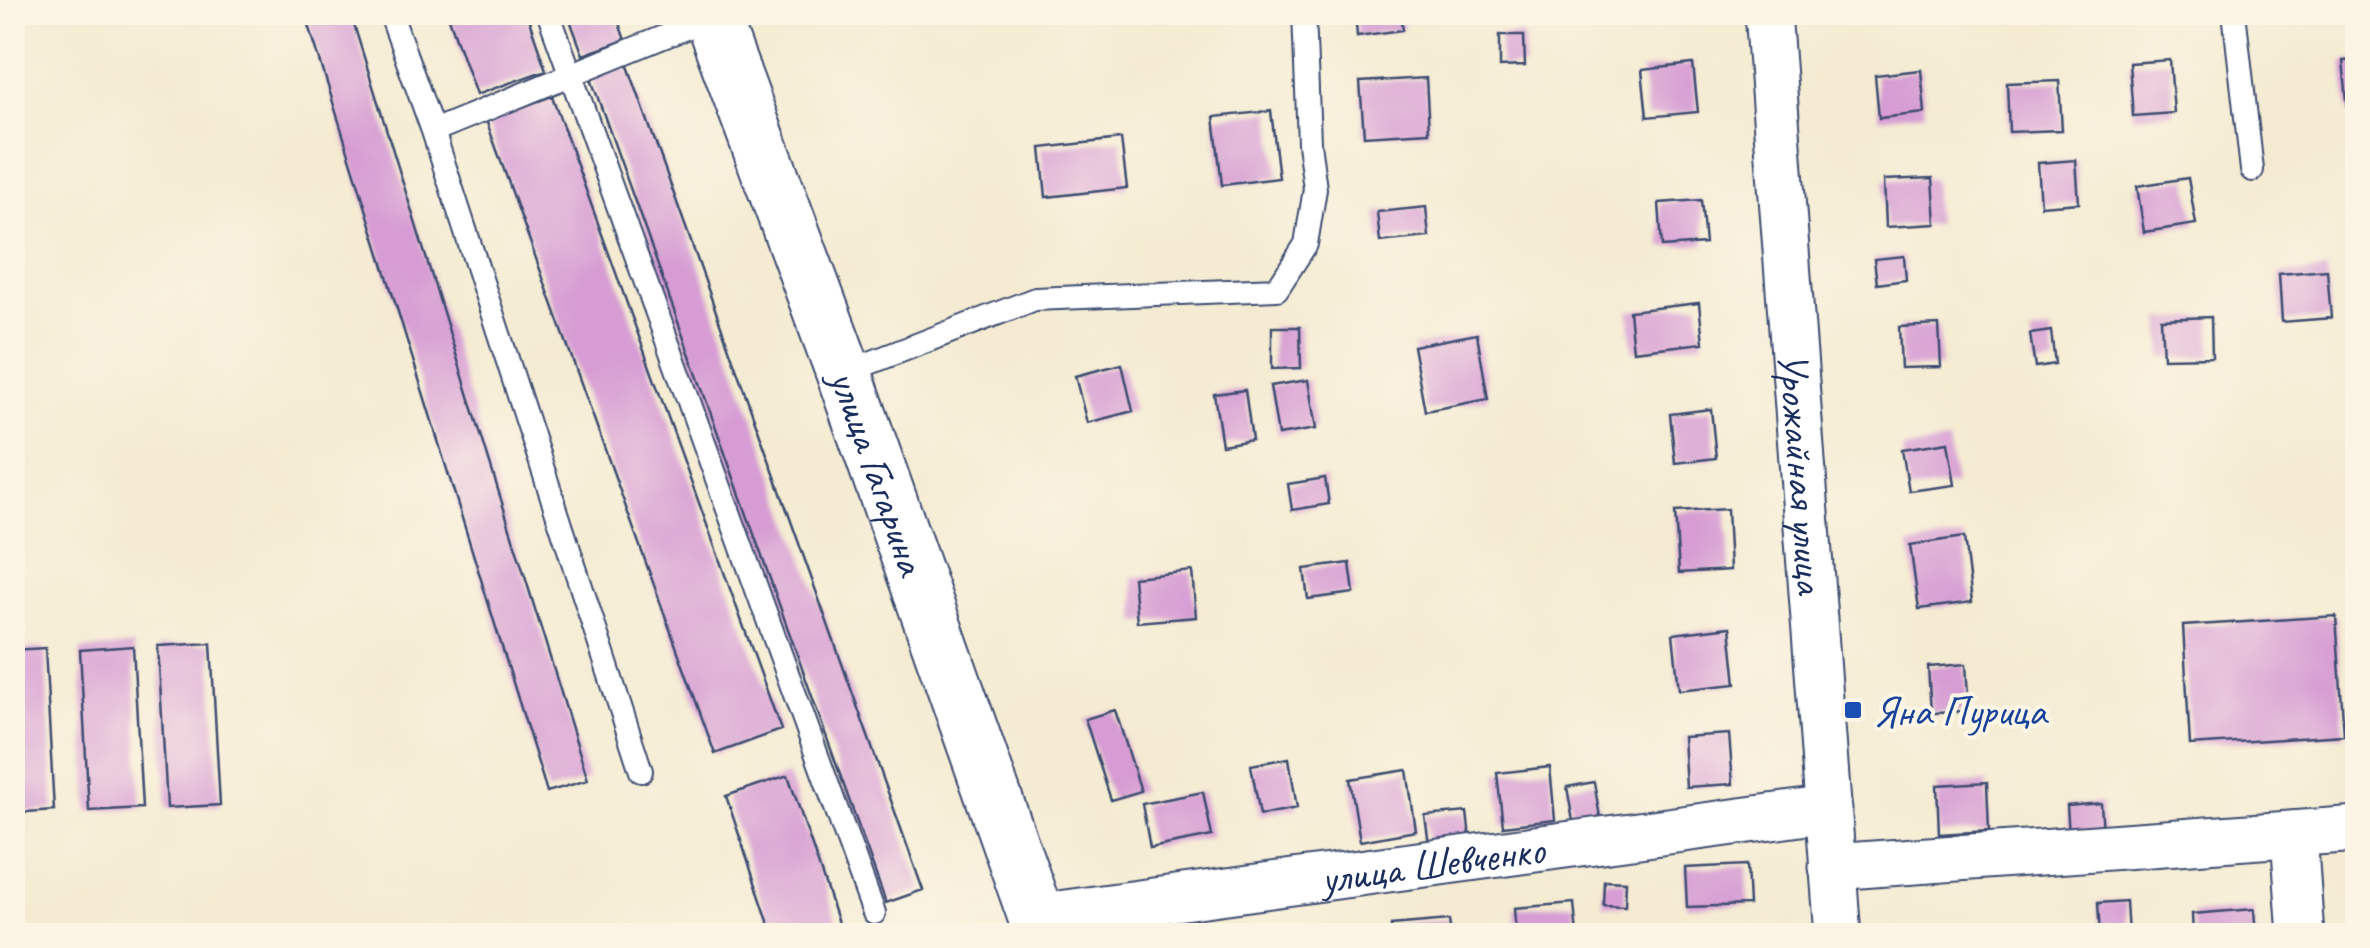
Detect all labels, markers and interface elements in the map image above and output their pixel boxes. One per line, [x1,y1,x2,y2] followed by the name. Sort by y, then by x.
[1766,350,1837,598] street label: Урожайная улица
[816,360,939,584] street label: улица Гагарина
[1873,685,2049,738] place label: Яна Пурица
[1842,699,1864,721] marker: Яна Пурица
[1315,823,1550,906] street label: улица Шевченко

